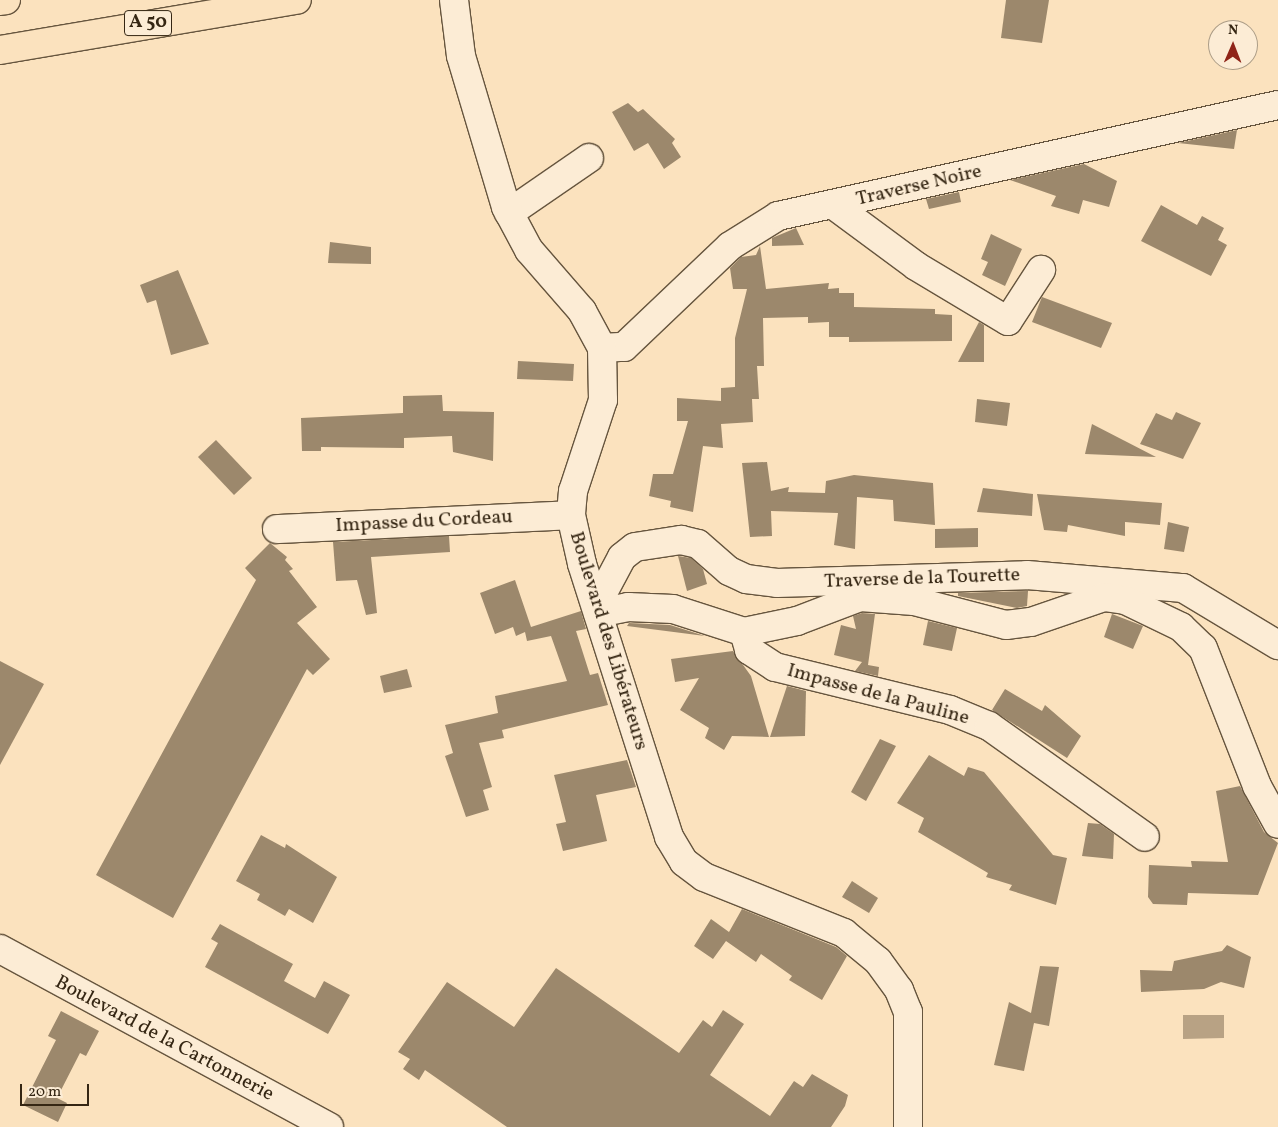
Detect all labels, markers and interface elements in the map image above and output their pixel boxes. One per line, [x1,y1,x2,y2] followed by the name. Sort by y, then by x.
[123,6,173,40] road number: A 50
[1208,20,1258,70] north arrow
[1228,21,1238,40] text: N
[854,160,984,212] street label: Traverse Noire
[335,505,513,539] street label: Impasse du Cordeau
[563,529,653,753] street label: Boulevard des Libérateurs
[823,564,1021,594] street label: Traverse de la Tourette
[784,659,972,731] street label: Impasse de la Pauline
[50,971,278,1107] street label: Boulevard de la Cartonnerie
[22,1074,91,1106] scale bar
[28,1082,61,1103] text: 20 m

